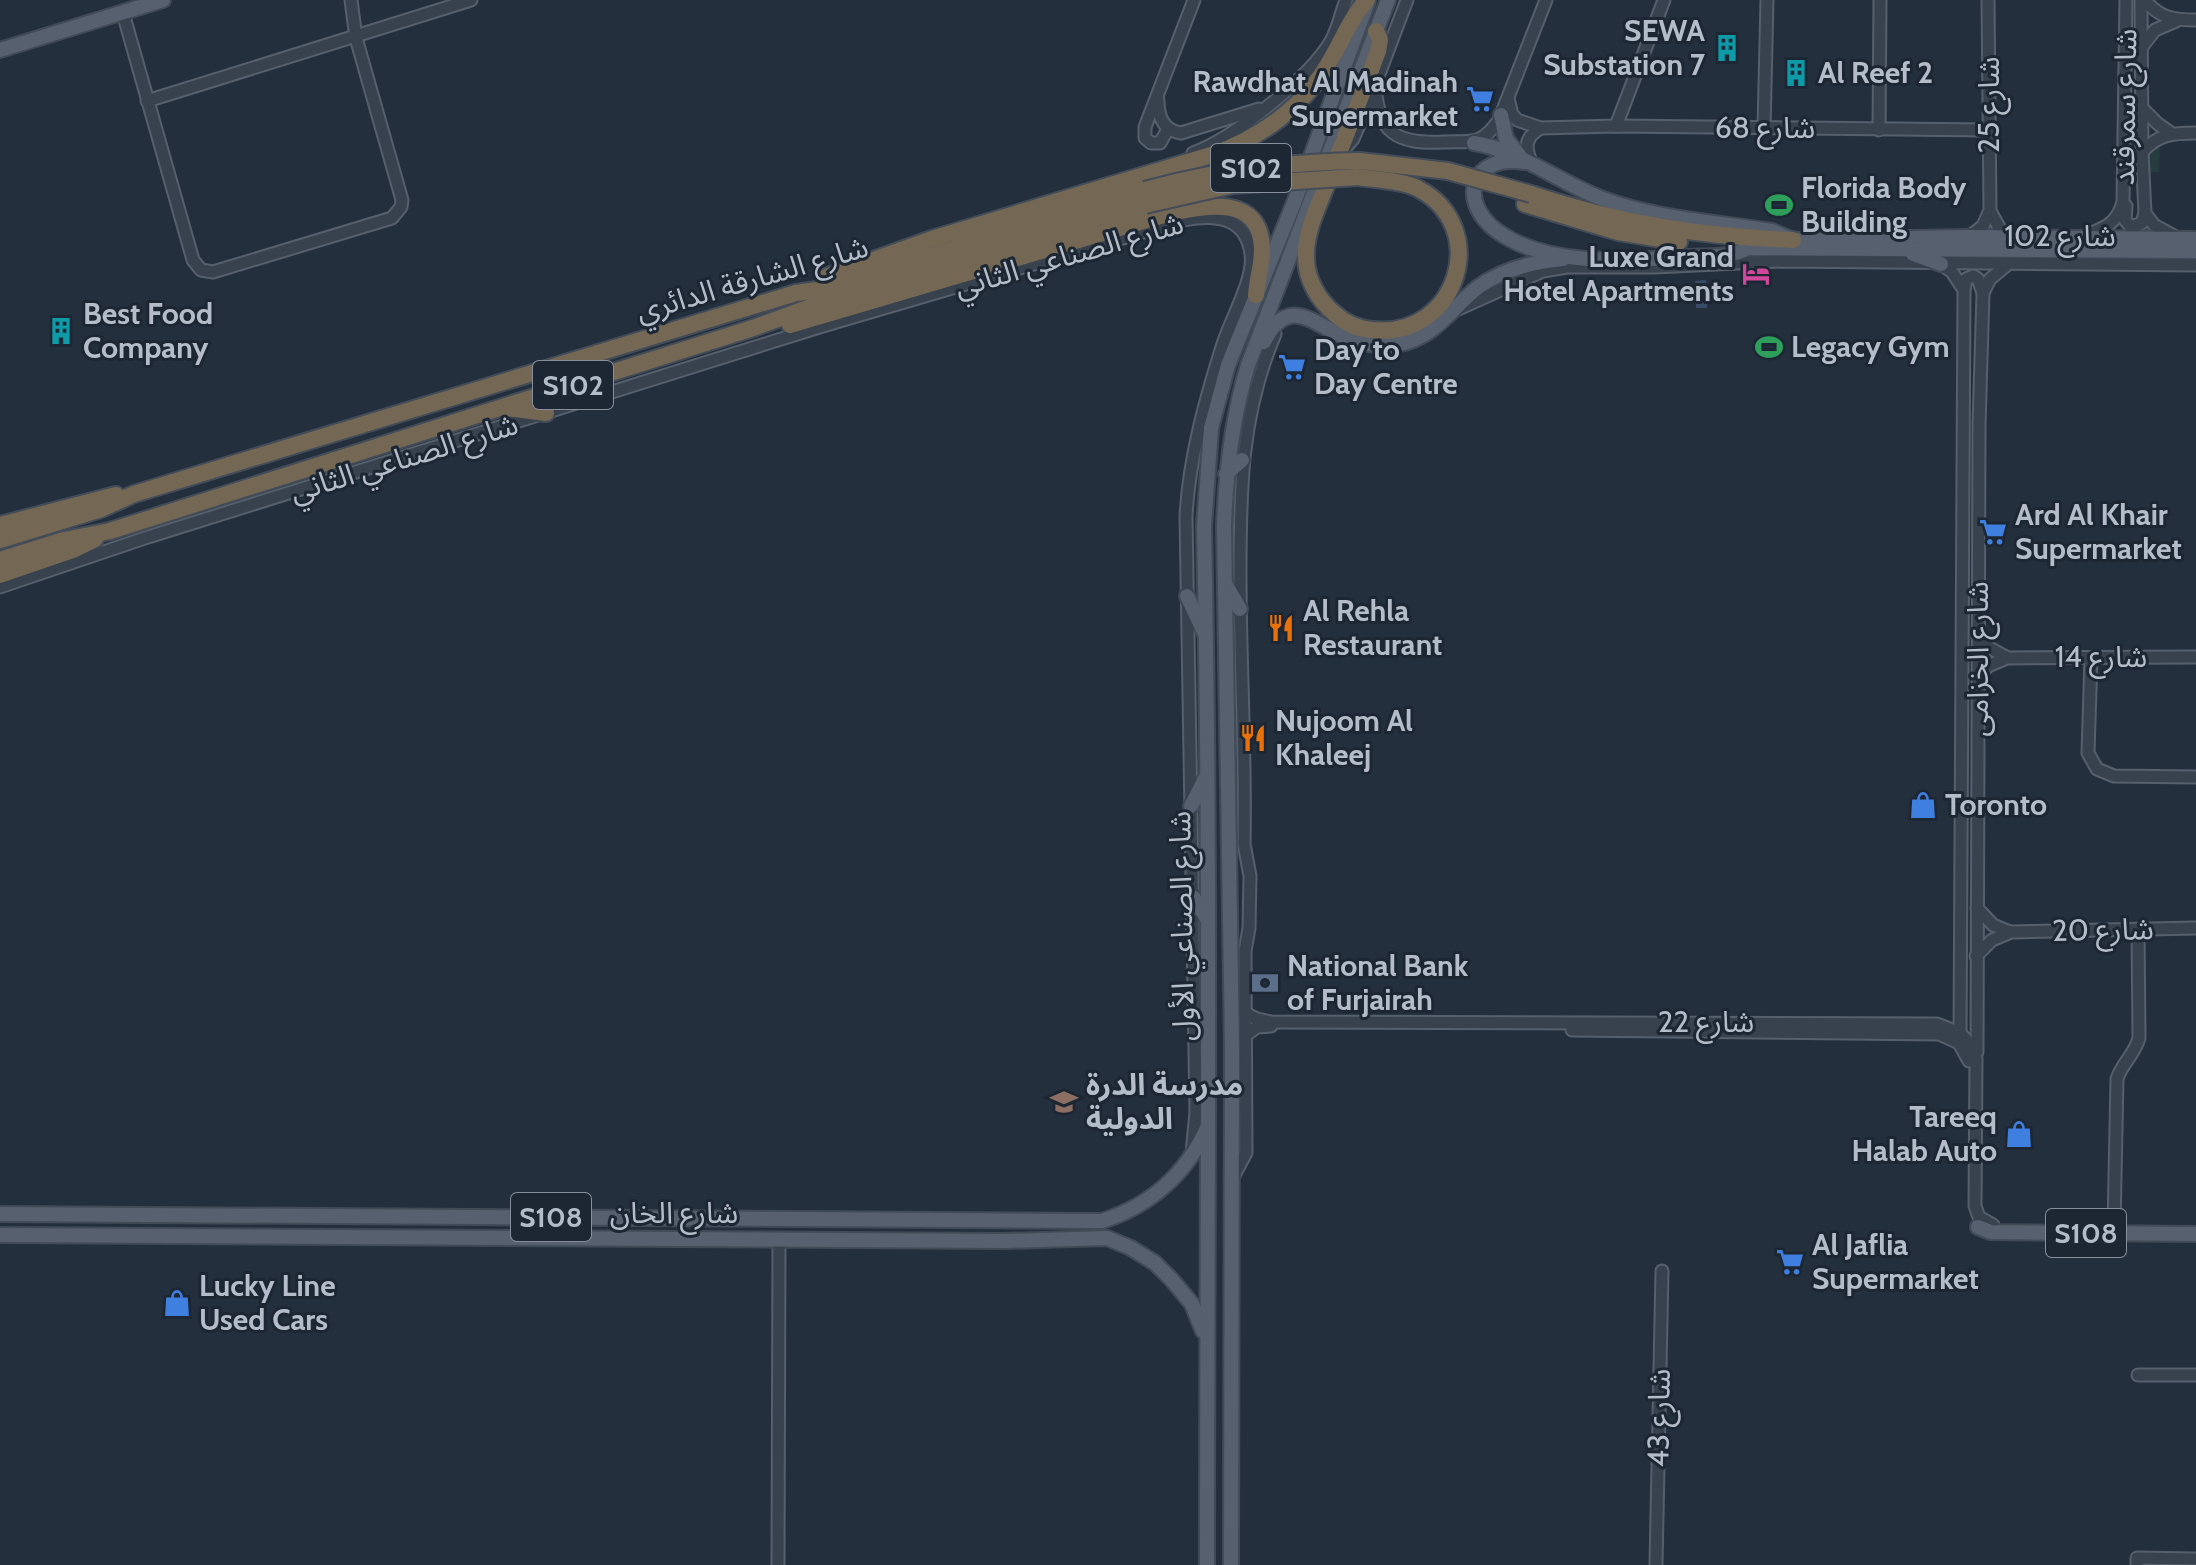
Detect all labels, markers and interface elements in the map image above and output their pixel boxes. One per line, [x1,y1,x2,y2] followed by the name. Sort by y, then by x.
[1543,12,1706,83] place label: SEWA Substation 7
[2105,28,2148,186] street label: شارع سمرقند
[1712,33,1742,63] building icon: SEWA Substation 7
[1818,54,1933,91] place label: Al Reef 2
[1970,56,2011,154] street label: شارع 25
[1781,58,1811,88] building icon: Al Reef 2
[1193,63,1458,134] place label: Rawdhat Al Madinah Supermarket
[1465,84,1495,114] supermarket icon: Rawdhat Al Madinah Supermarket
[1715,109,1815,150] street label: شارع 68
[1211,144,1291,192] road number: S102
[1801,169,1967,240] place label: Florida Body Building
[1764,190,1794,220] sports icon: Florida Body Building
[950,204,1189,310] street label: شارع الصناعي الثاني
[2004,217,2116,258] street label: شارع 102
[631,228,874,334] street label: شارع الشارقة الدائري
[1503,238,1734,309] place label: Luxe Grand Hotel Apartments
[1741,259,1771,289] hotel icon: Luxe Grand Hotel Apartments
[83,295,213,366] place label: Best Food Company
[46,316,76,346] building icon: Best Food Company
[1791,328,1950,365] place label: Legacy Gym
[1314,331,1458,402] place label: Day to Day Centre
[1754,332,1784,362] sports icon: Legacy Gym
[1277,352,1307,382] supermarket icon: Day to Day Centre
[533,361,613,409] road number: S102
[285,405,524,515] street label: شارع الصناعي الثاني
[2015,496,2182,567] place label: Ard Al Khair Supermarket
[1978,517,2008,547] supermarket icon: Ard Al Khair Supermarket
[1959,581,2000,737] street label: شارع الخزامى
[1303,592,1442,663] place label: Al Rehla Restaurant
[1266,613,1296,643] restaurant icon: Al Rehla Restaurant
[2055,638,2147,679] street label: شارع 14
[1275,702,1413,773] place label: Nujoom Al Khaleej
[1238,723,1268,753] restaurant icon: Nujoom Al Khaleej
[1945,786,2047,823] place label: Toronto
[1908,790,1938,820] shop icon: Toronto
[1161,810,1207,1042] street label: شارع الصناعي الأول
[2052,910,2154,953] street label: شارع 20
[1287,947,1469,1018] place label: National Bank of Furjairah
[1250,968,1280,998] bank icon: National Bank of Furjairah
[1658,1003,1754,1044] street label: شارع 22
[1086,1066,1243,1137] place label: مدرسة الدرة الدولية
[1049,1087,1079,1117] school or university icon: مدرسة الدرة الدولية
[1851,1098,1997,1169] place label: Tareeq Halab Auto
[2004,1119,2034,1149] shop icon: Tareeq Halab Auto
[511,1193,591,1241] road number: S108
[610,1194,738,1235] street label: شارع الخان
[2046,1209,2126,1257] road number: S108
[1812,1226,1979,1297] place label: Al Jaflia Supermarket
[1775,1247,1805,1277] supermarket icon: Al Jaflia Supermarket
[199,1267,336,1338] place label: Lucky Line Used Cars
[162,1288,192,1318] shop icon: Lucky Line Used Cars
[1639,1368,1682,1468] street label: شارع 43

